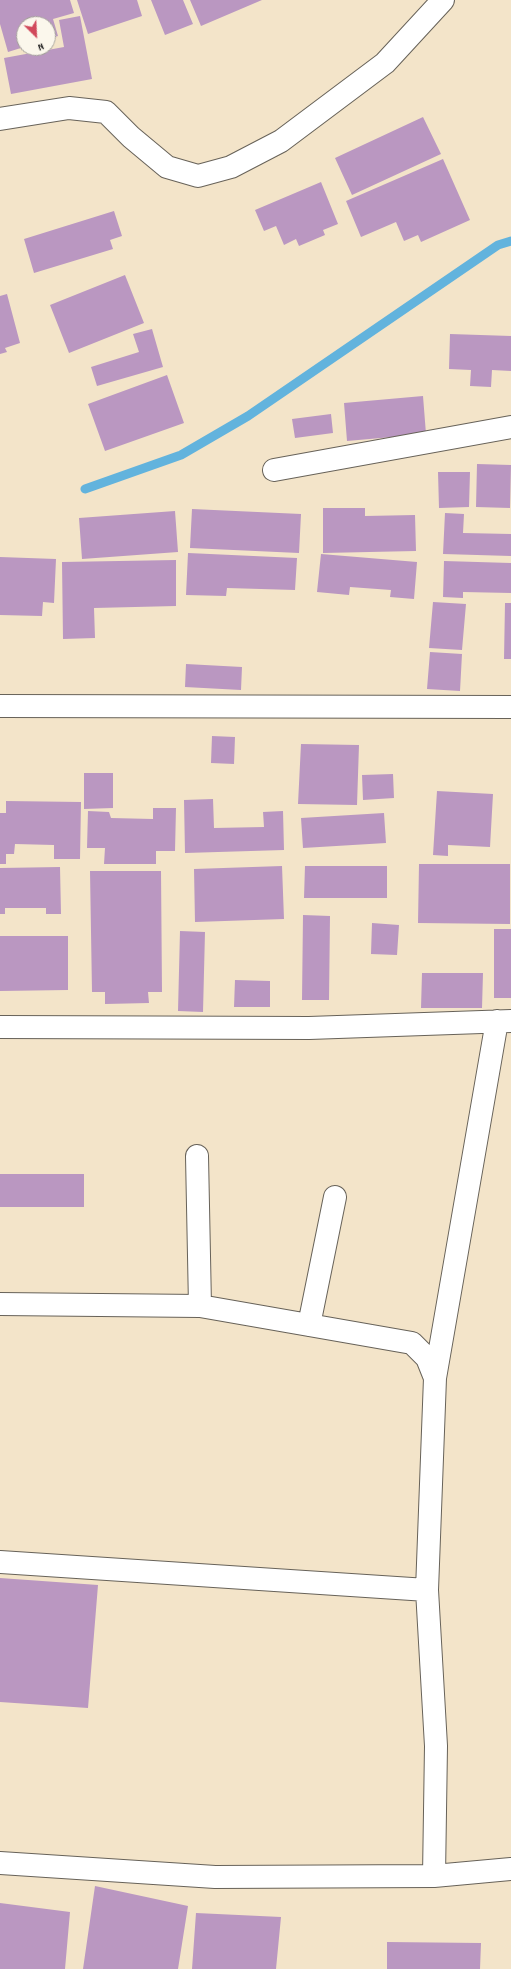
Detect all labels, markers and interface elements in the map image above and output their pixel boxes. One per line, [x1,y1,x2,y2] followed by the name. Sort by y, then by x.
[16,16,56,56] north arrow
[35,38,46,54] text: N

